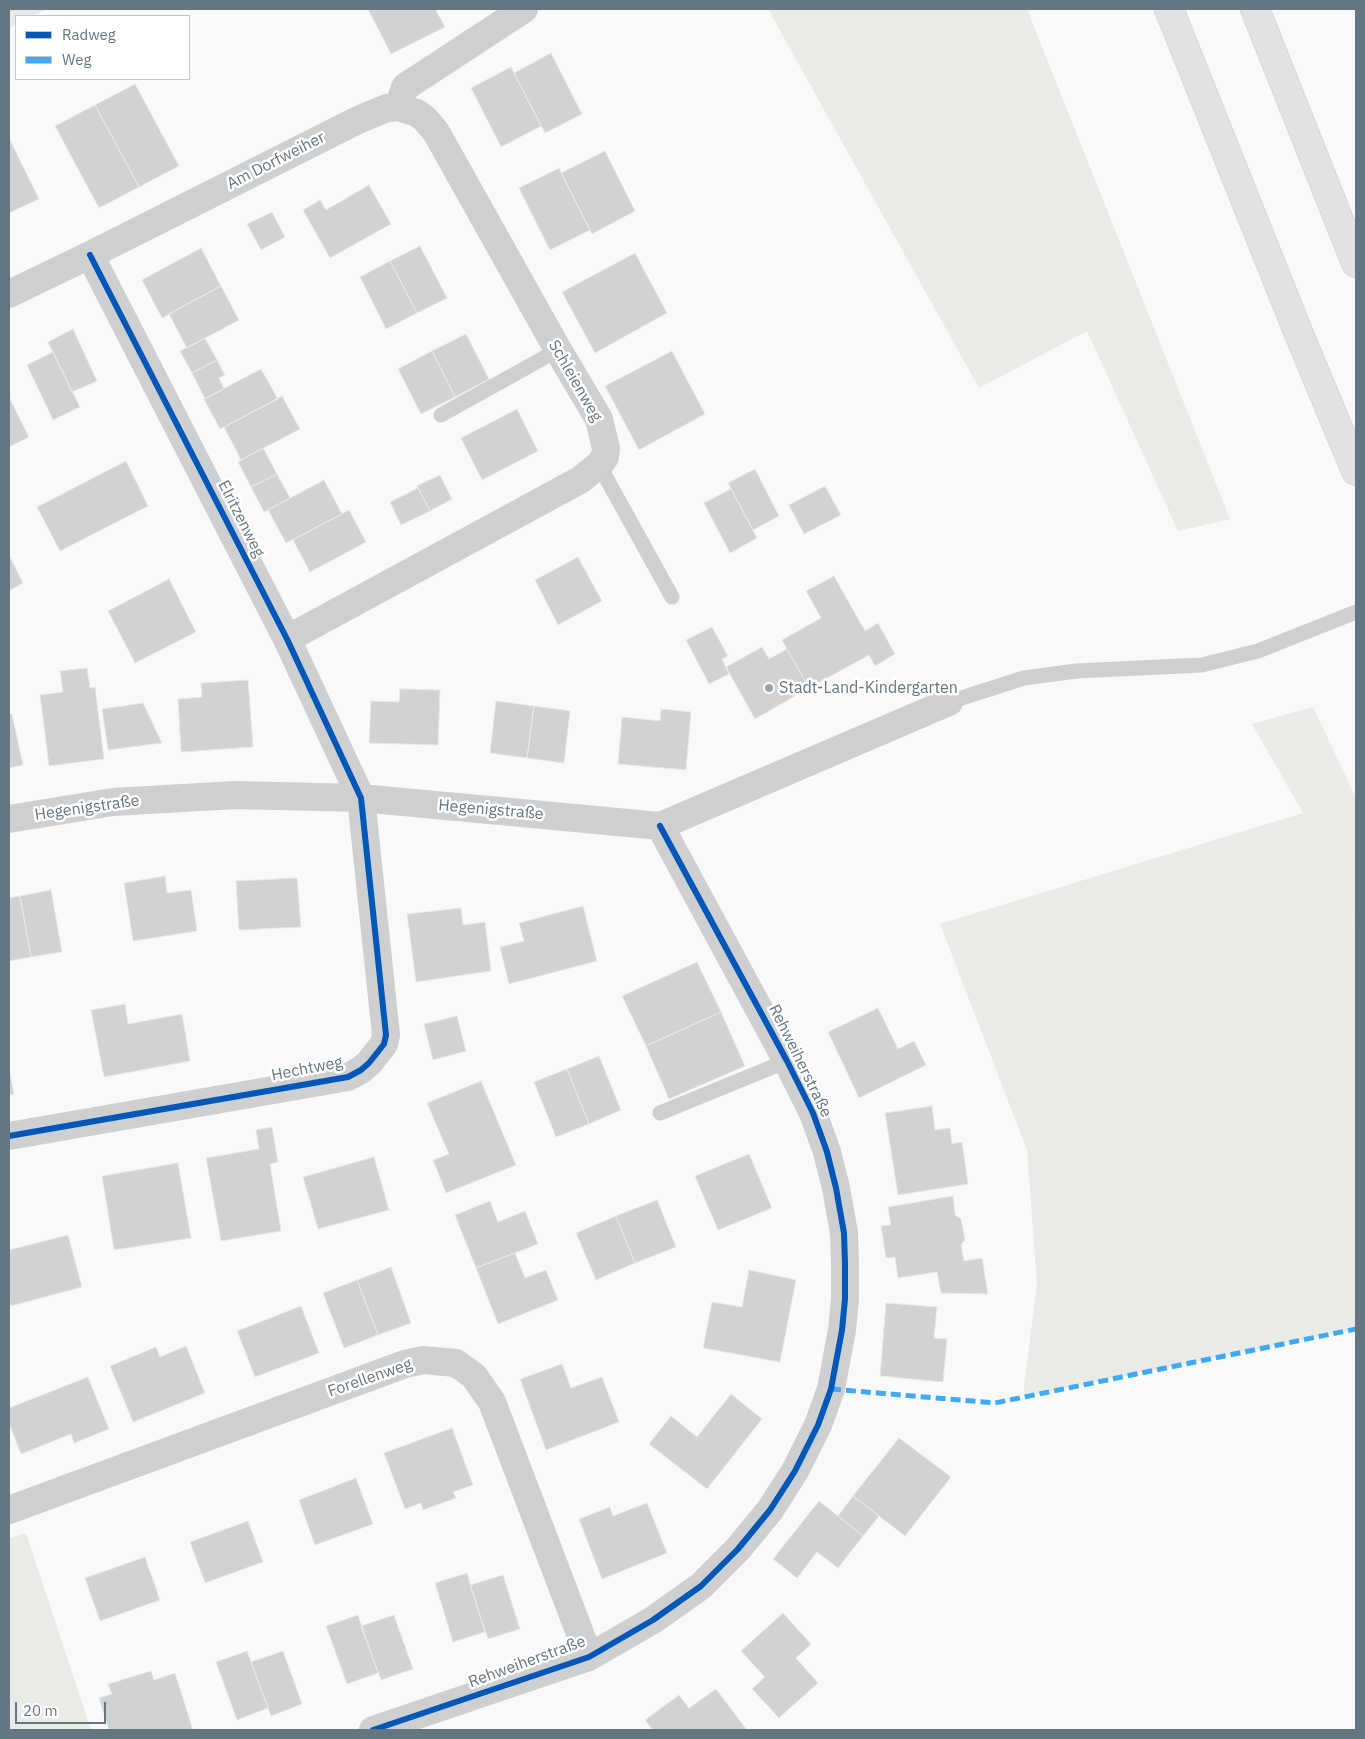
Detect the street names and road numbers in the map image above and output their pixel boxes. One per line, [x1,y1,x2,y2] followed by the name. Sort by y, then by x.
[224,128,328,194] street label: Am Dorfweiher
[544,337,606,425] street label: Schleienweg
[213,477,269,561] street label: Elritzenweg
[33,791,141,825] street label: Hegenigstraße
[438,796,544,824] street label: Hegenigstraße
[764,1001,836,1121] street label: Rehweiherstraße
[270,1053,344,1085] street label: Hechtweg
[325,1355,415,1401] street label: Forellenweg
[466,1632,588,1692] street label: Rehweiherstraße

